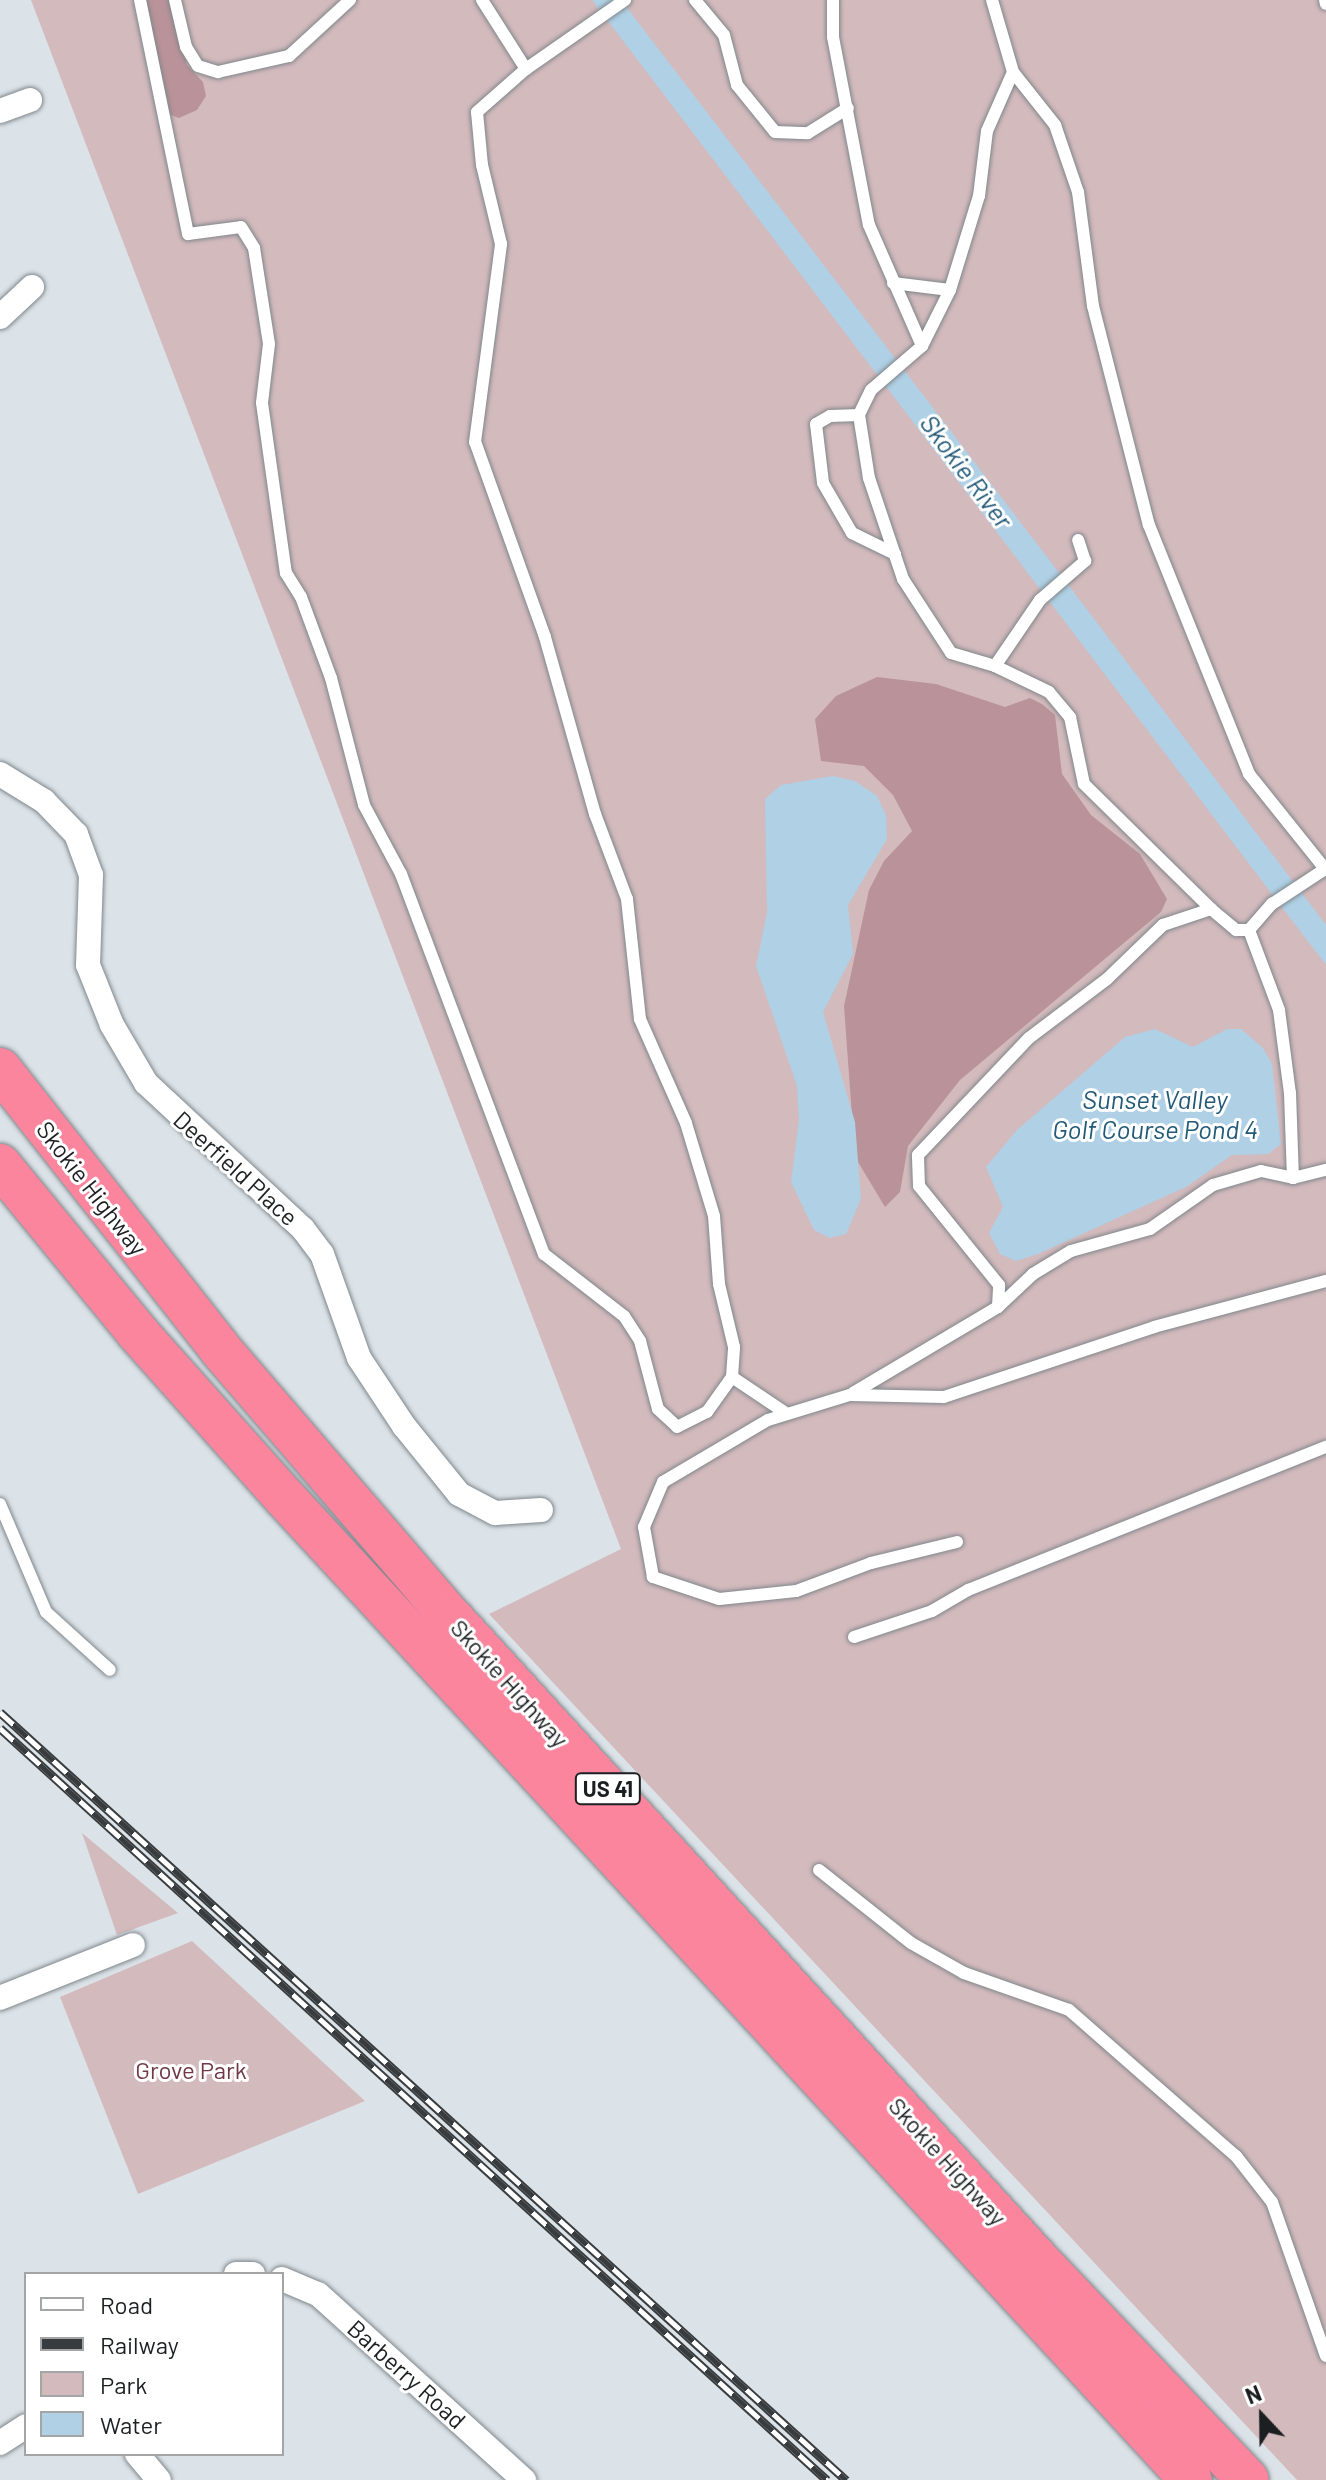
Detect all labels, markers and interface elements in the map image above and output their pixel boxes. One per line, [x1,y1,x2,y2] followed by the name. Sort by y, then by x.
[914,408,1020,534] water label: Skokie River
[1052,1083,1258,1144] water label: Sunset Valley Golf Course Pond 4
[168,1105,304,1231] street label: Deerfield Place
[31,1115,153,1261] street label: Skokie Highway
[445,1613,575,1753] street label: Skokie Highway
[574,1771,642,1807] road number: US 41
[135,2056,247,2084] park label: Grove Park
[883,2091,1013,2231] street label: Skokie Highway
[24,2272,284,2456] legend
[100,2290,153,2319] text: Road
[342,2314,472,2434] street label: Barberry Road
[100,2330,179,2359] text: Railway
[100,2370,147,2399] text: Park
[1222,2376,1302,2456] north arrow
[1241,2379,1265,2409] text: N
[100,2410,162,2439] text: Water

